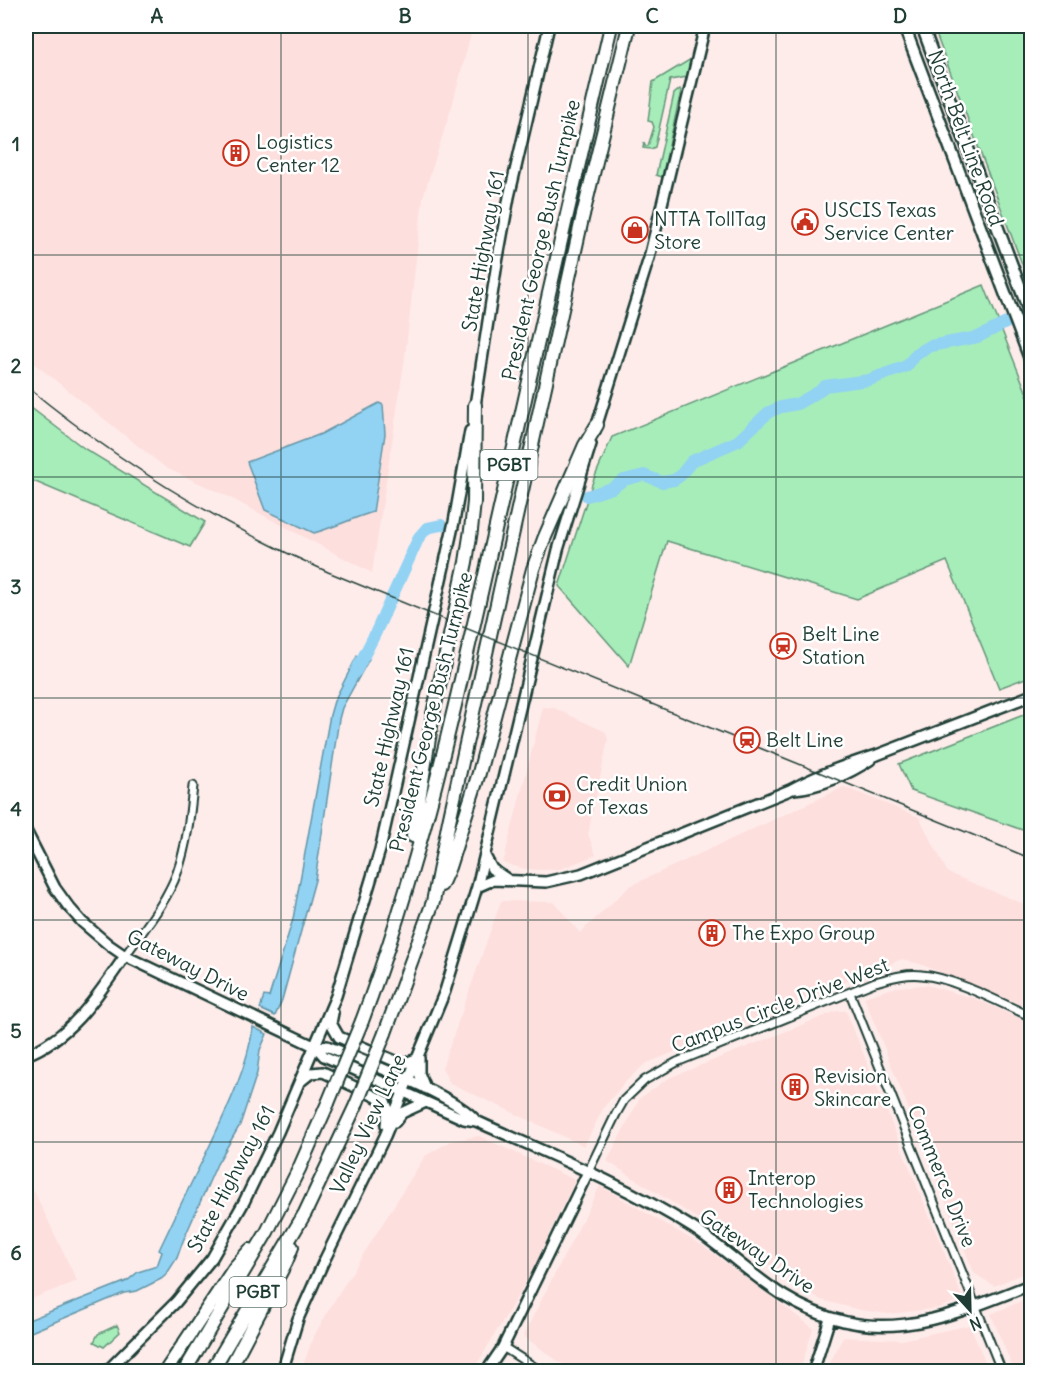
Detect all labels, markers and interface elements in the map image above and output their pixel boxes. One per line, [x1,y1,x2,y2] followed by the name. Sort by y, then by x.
[151,3,164,28] text: A
[398,3,412,28] text: B
[645,3,659,28] text: C
[893,3,907,28] text: D
[923,46,1010,229] street label: North Belt Line Road
[496,97,585,383] street label: President George Bush Turnpike
[256,129,340,177] place label: Logistics Center 12
[12,131,20,156] text: 1
[221,138,251,168] building icon: Logistics Center 12
[456,168,509,333] street label: State Highway 161
[824,197,954,245] place label: USCIS Texas Service Center
[654,206,767,254] place label: NTTA TollTag Store
[790,207,820,237] public building icon: USCIS Texas Service Center
[620,215,650,245] shop icon: NTTA TollTag Store
[11,353,22,378] text: 2
[480,450,538,480] road number: PGBT
[384,569,477,855] street label: President George Bush Turnpike
[10,574,22,599] text: 3
[802,621,880,669] place label: Belt Line Station
[768,631,798,661] station icon: Belt Line Station
[358,645,419,809] street label: State Highway 161
[732,725,762,755] station icon: Belt Line
[766,727,844,752] place label: Belt Line
[576,771,687,819] place label: Credit Union of Texas
[542,781,572,811] bank icon: Credit Union of Texas
[10,796,22,821] text: 4
[697,918,727,948] building icon: The Expo Group
[732,920,875,945] place label: The Expo Group
[123,923,253,1006] street label: Gateway Drive
[668,951,892,1058] street label: Campus Circle Drive West
[10,1018,22,1043] text: 5
[324,1050,411,1198] street label: Valley View Lane
[814,1063,891,1111] place label: Revision Skincare
[780,1072,810,1102] building icon: Revision Skincare
[181,1101,280,1257] street label: State Highway 161
[903,1101,982,1250] street label: Commerce Drive
[748,1165,864,1213] place label: Interop Technologies
[714,1175,744,1205] building icon: Interop Technologies
[695,1203,820,1298] street label: Gateway Drive
[10,1240,22,1265] text: 6
[230,1277,286,1307] road number: PGBT
[940,1280,1000,1340] north arrow
[967,1313,984,1335] text: N

